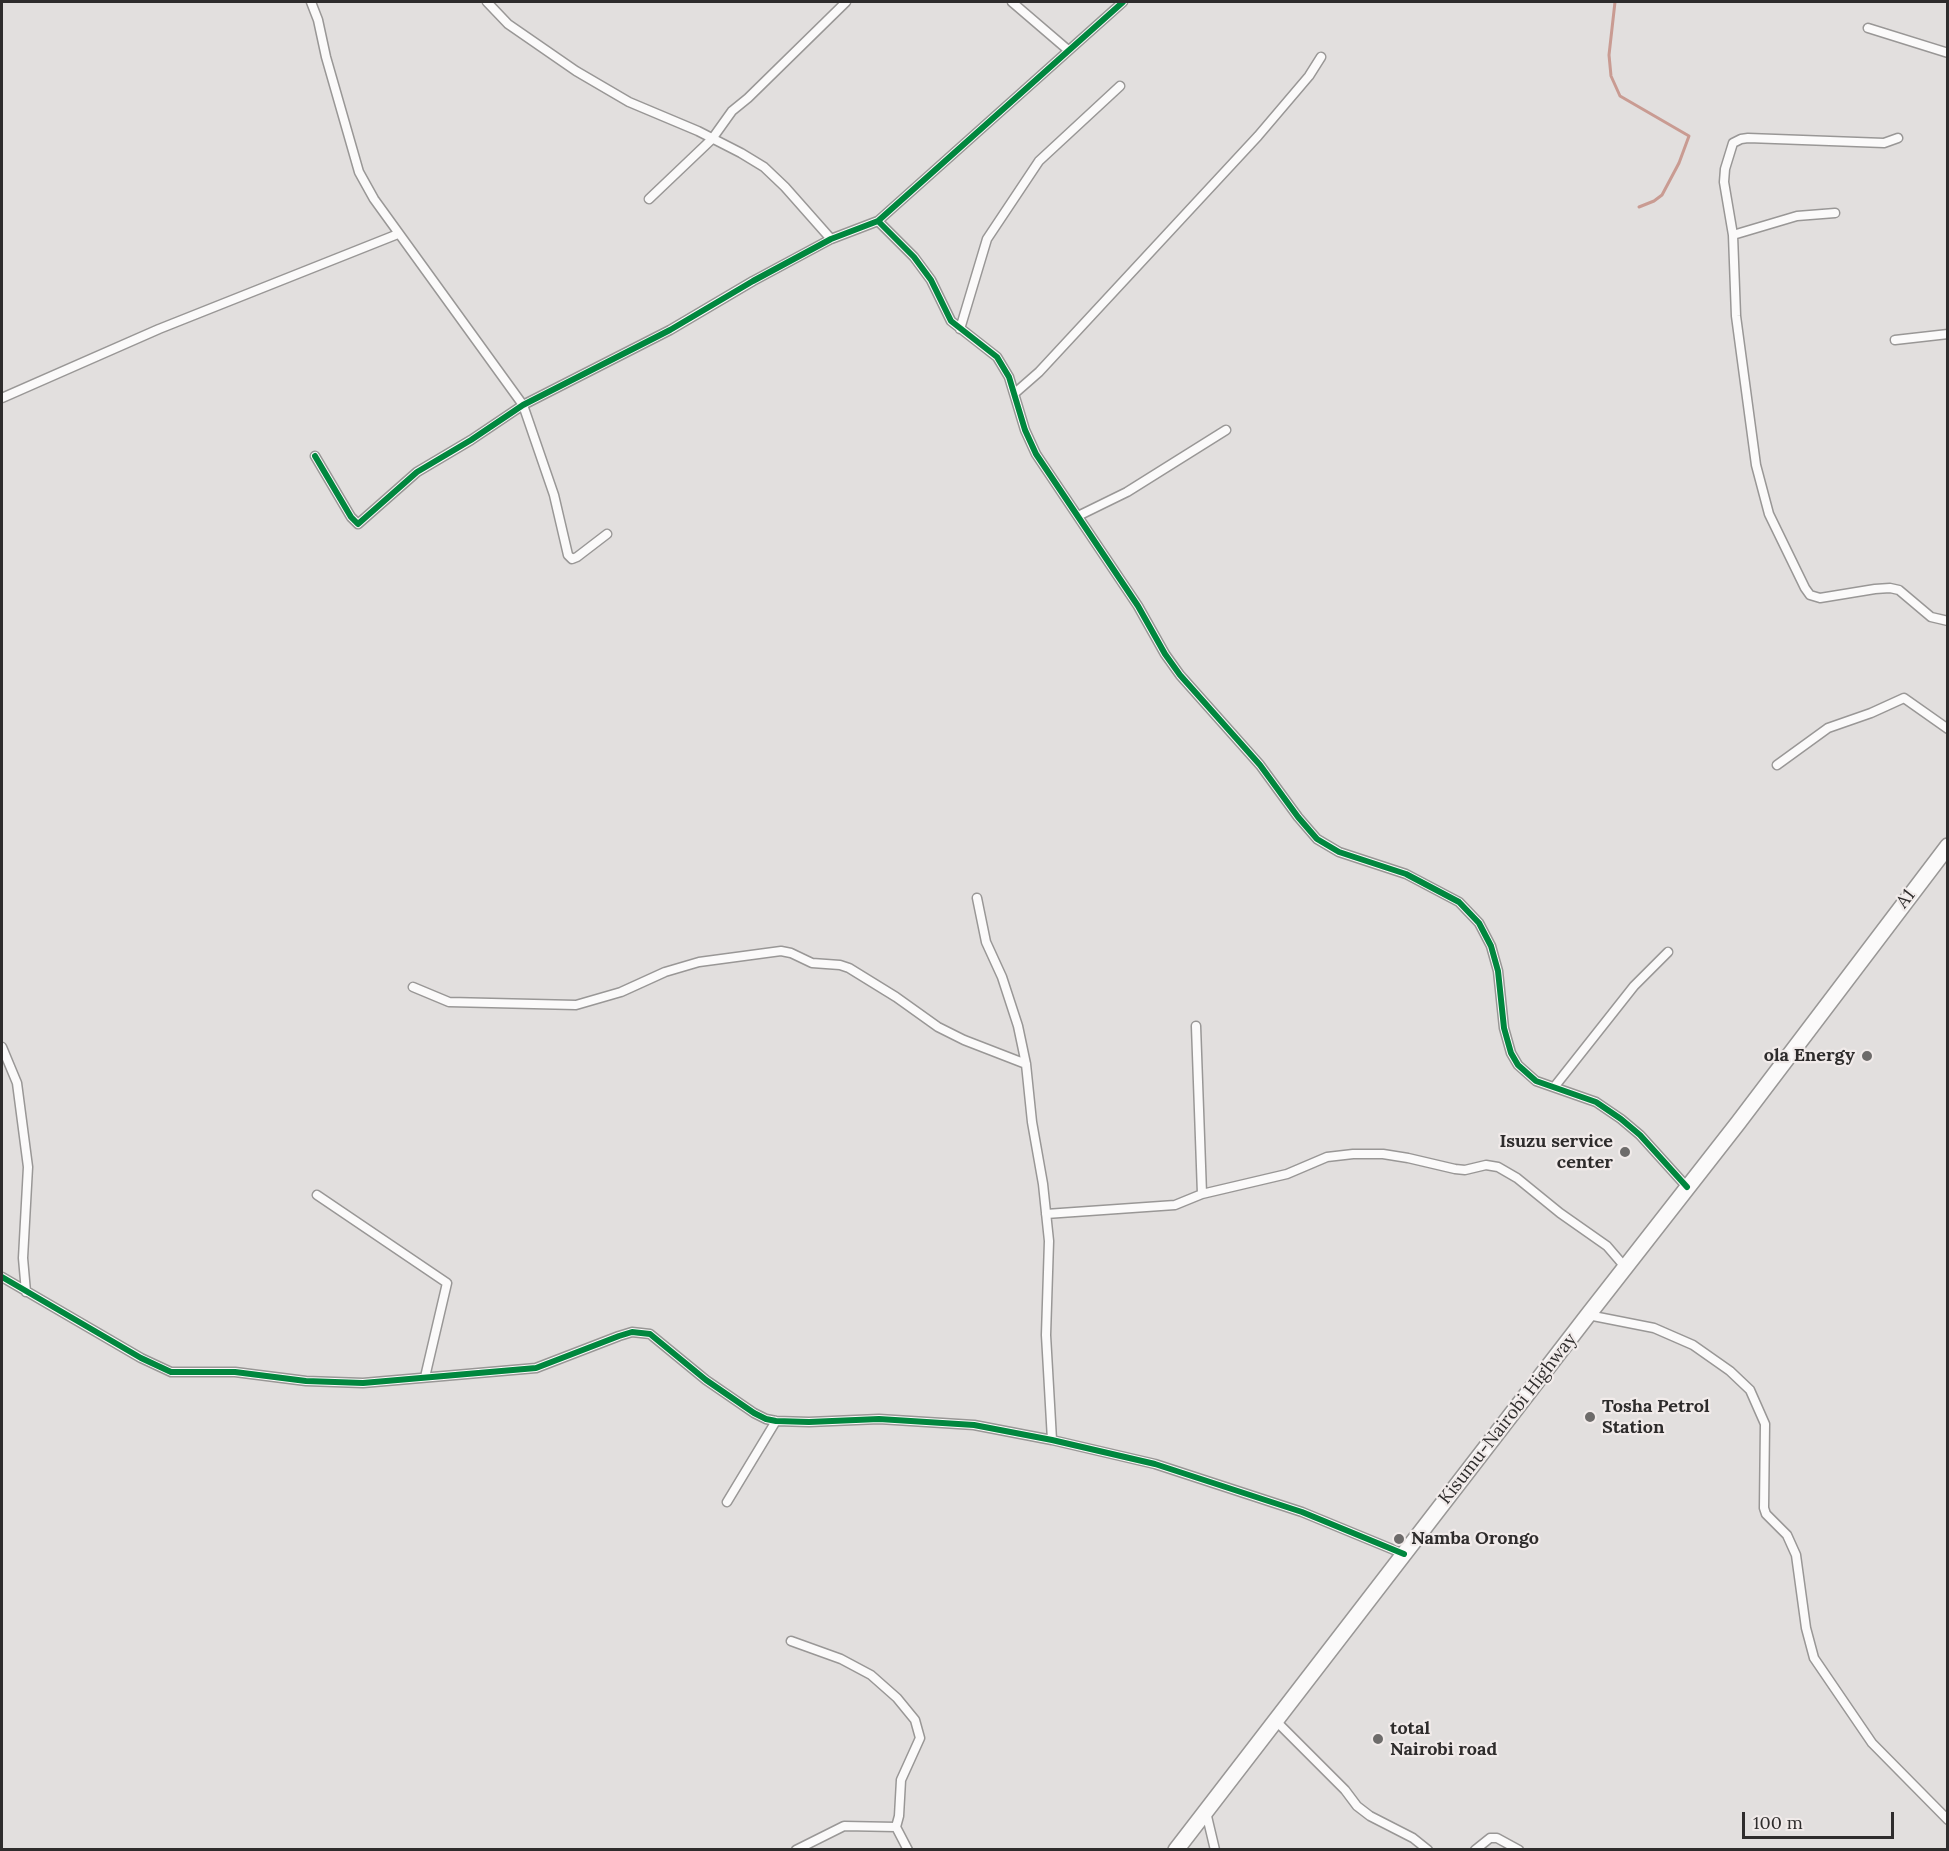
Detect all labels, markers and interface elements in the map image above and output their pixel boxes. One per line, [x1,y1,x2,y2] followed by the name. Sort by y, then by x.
[1892,885,1920,913] street label: A1
[1764,1045,1855,1067] place label: ola Energy
[1860,1049,1874,1063] marker: ola Energy
[1499,1131,1613,1174] place label: Isuzu service center
[1618,1145,1632,1159] marker: Isuzu service center
[1434,1329,1582,1509] street label: Kisumu-Nairobi Highway
[1602,1396,1710,1438] place label: Tosha Petrol Station
[1583,1410,1597,1424] marker: Tosha Petrol Station
[1411,1528,1539,1550] place label: Namba Orongo
[1392,1532,1406,1546] marker: Namba Orongo
[1390,1718,1497,1760] place label: total Nairobi road
[1371,1732,1385,1746] marker: total Nairobi road
[1745,1800,1896,1838] scale bar
[1753,1811,1803,1834] text: 100 m

